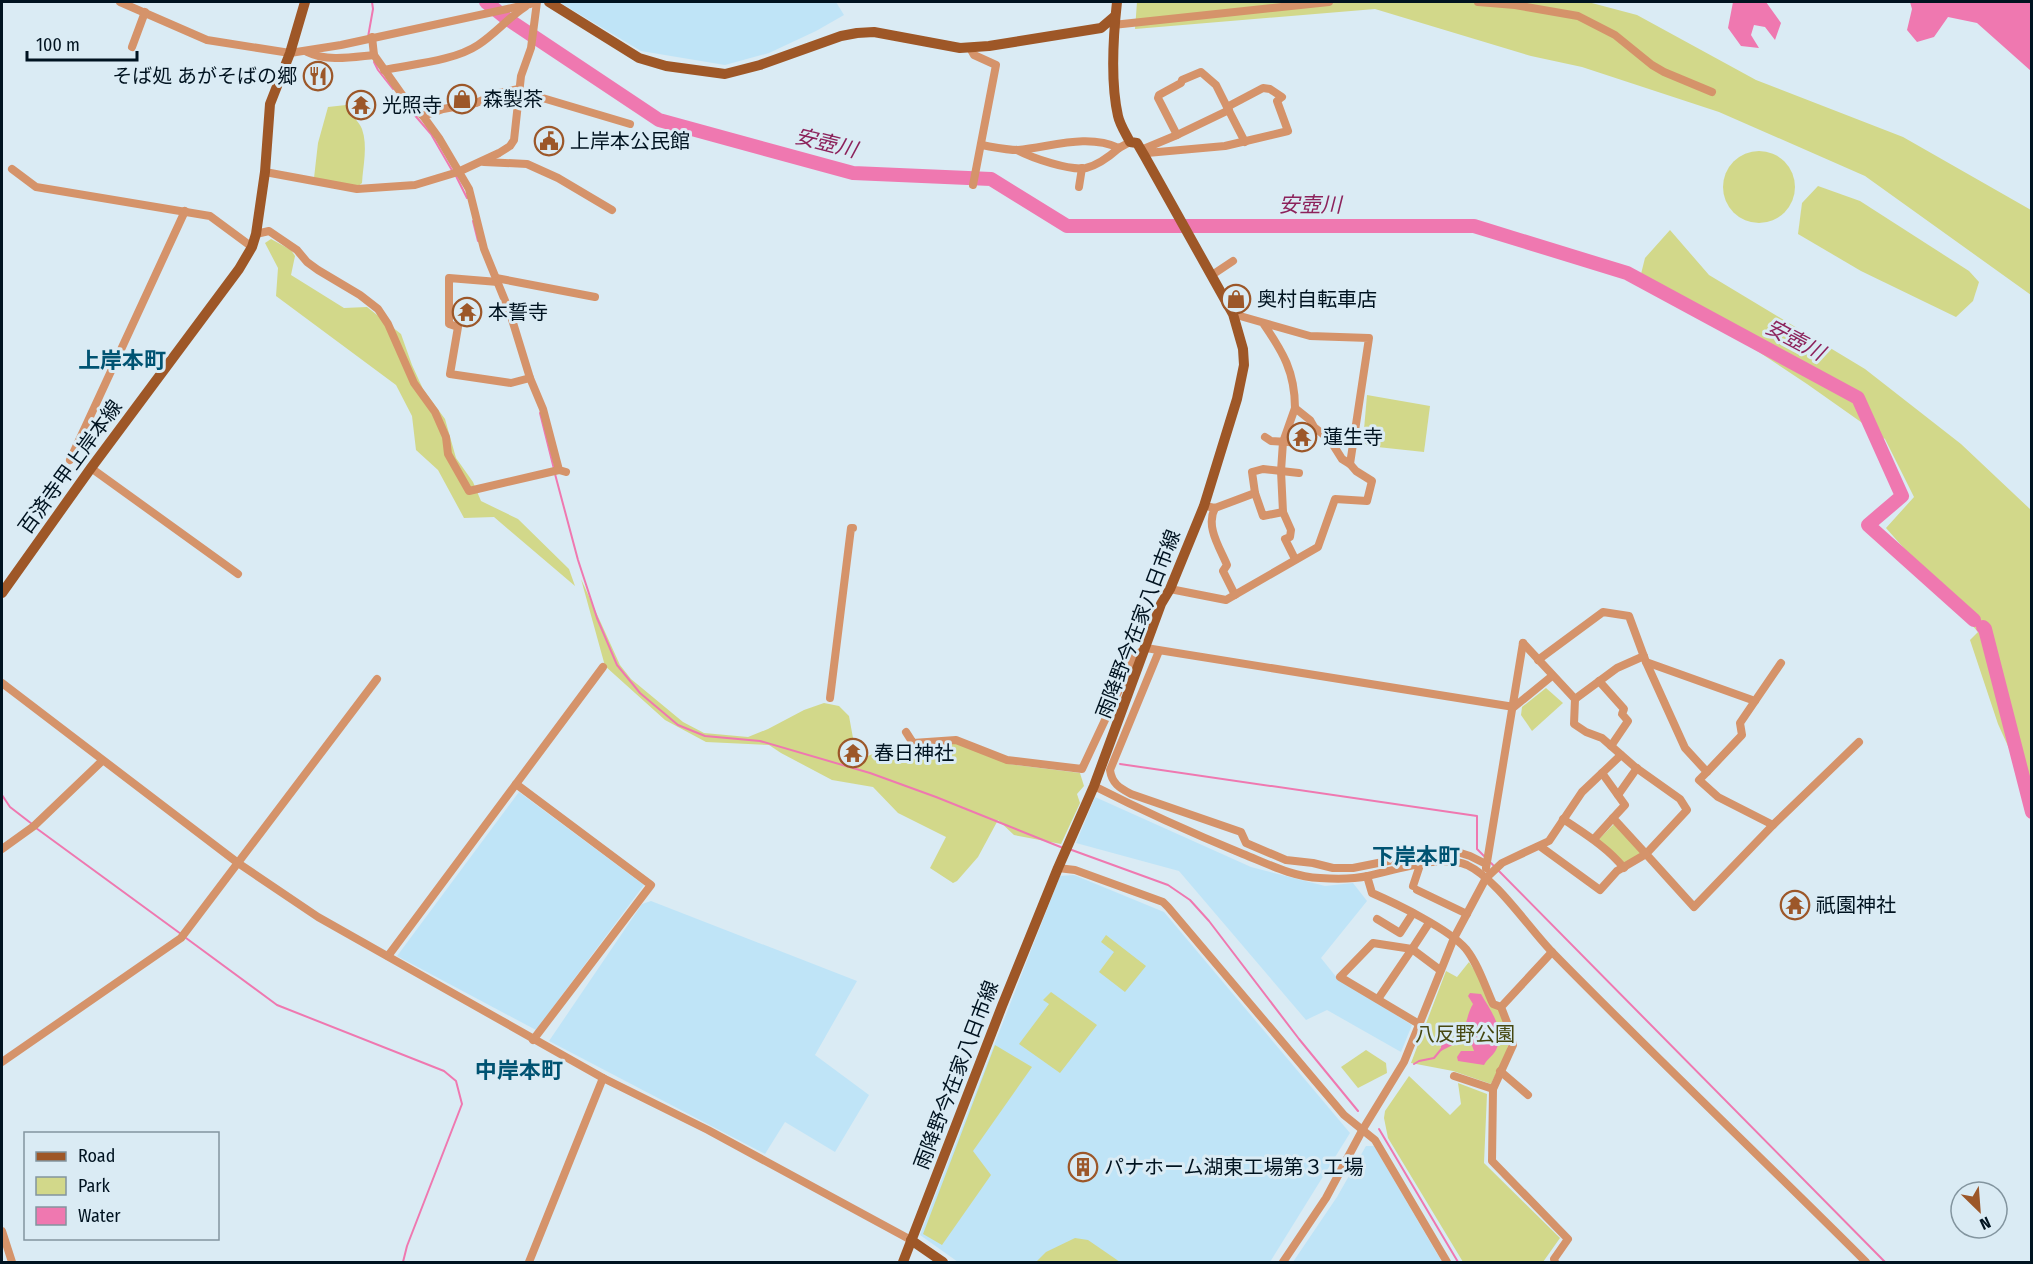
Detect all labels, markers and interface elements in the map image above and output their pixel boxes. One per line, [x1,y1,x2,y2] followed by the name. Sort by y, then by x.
[27,24,136,62] scale bar
[36,34,80,56] text: 100 m
[302,60,334,92] restaurant icon: そば処 あがそばの郷
[112,64,297,88] place label: そば処 あがそばの郷
[446,83,478,115] shop icon: 森製茶
[483,87,543,111] place label: 森製茶
[345,89,377,121] temple icon: 光照寺
[382,93,442,117] place label: 光照寺
[792,123,862,164] water label: 安壺川
[533,125,565,157] public building icon: 上岸本公民館
[570,129,690,153] place label: 上岸本公民館
[1279,192,1343,218] water label: 安壺川
[1220,283,1252,315] shop icon: 奥村自転車店
[1257,287,1377,311] place label: 奥村自転車店
[451,296,483,328] temple icon: 本誓寺
[488,300,548,324] place label: 本誓寺
[1761,314,1831,367] water label: 安壺川
[78,347,166,374] district label: 上岸本町
[13,395,127,539] street label: 百済寺甲上岸本線
[1286,421,1318,453] temple icon: 蓮生寺
[1323,425,1383,449] place label: 蓮生寺
[1091,526,1185,722] street label: 雨降野今在家八日市線
[837,737,869,769] temple icon: 春日神社
[874,741,954,765] place label: 春日神社
[1372,843,1460,870] district label: 下岸本町
[1779,889,1811,921] temple icon: 祇園神社
[1816,893,1896,917] place label: 祇園神社
[909,977,1003,1173] street label: 雨降野今在家八日市線
[1415,1022,1515,1046] park label: 八反野公園
[475,1057,563,1084] district label: 中岸本町
[24,1132,219,1240] legend
[78,1145,115,1167] text: Road
[1067,1151,1099,1183] building icon: パナホーム湖東工場第３工場
[1104,1155,1363,1179] place label: パナホーム湖東工場第３工場
[78,1175,111,1197] text: Park
[1949,1180,2009,1240] north arrow
[78,1205,121,1227] text: Water
[1977,1213,1993,1234] text: N

